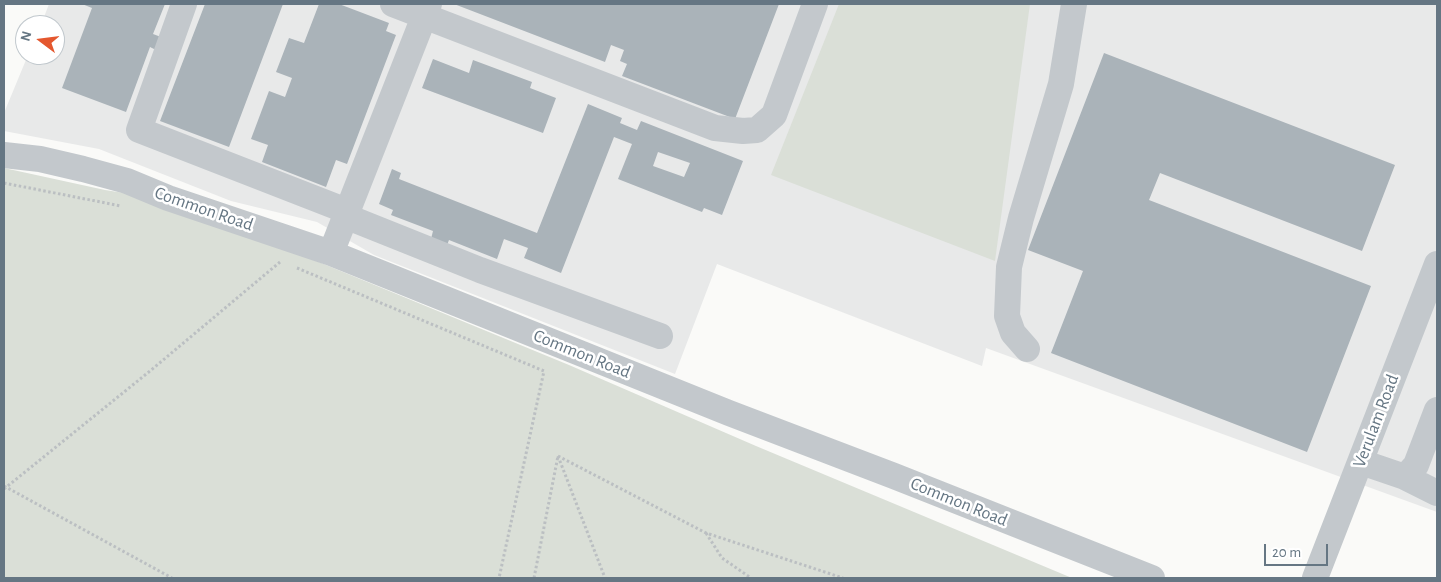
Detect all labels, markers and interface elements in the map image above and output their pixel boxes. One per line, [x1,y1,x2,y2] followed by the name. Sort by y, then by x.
[15,15,65,65] north arrow
[18,30,34,43] text: N
[152,182,256,236] street label: Common Road
[530,325,634,383] street label: Common Road
[1348,371,1404,471] street label: Verulam Road
[907,473,1011,531] street label: Common Road
[1266,534,1330,566] scale bar
[1272,545,1301,560] text: 20 m

